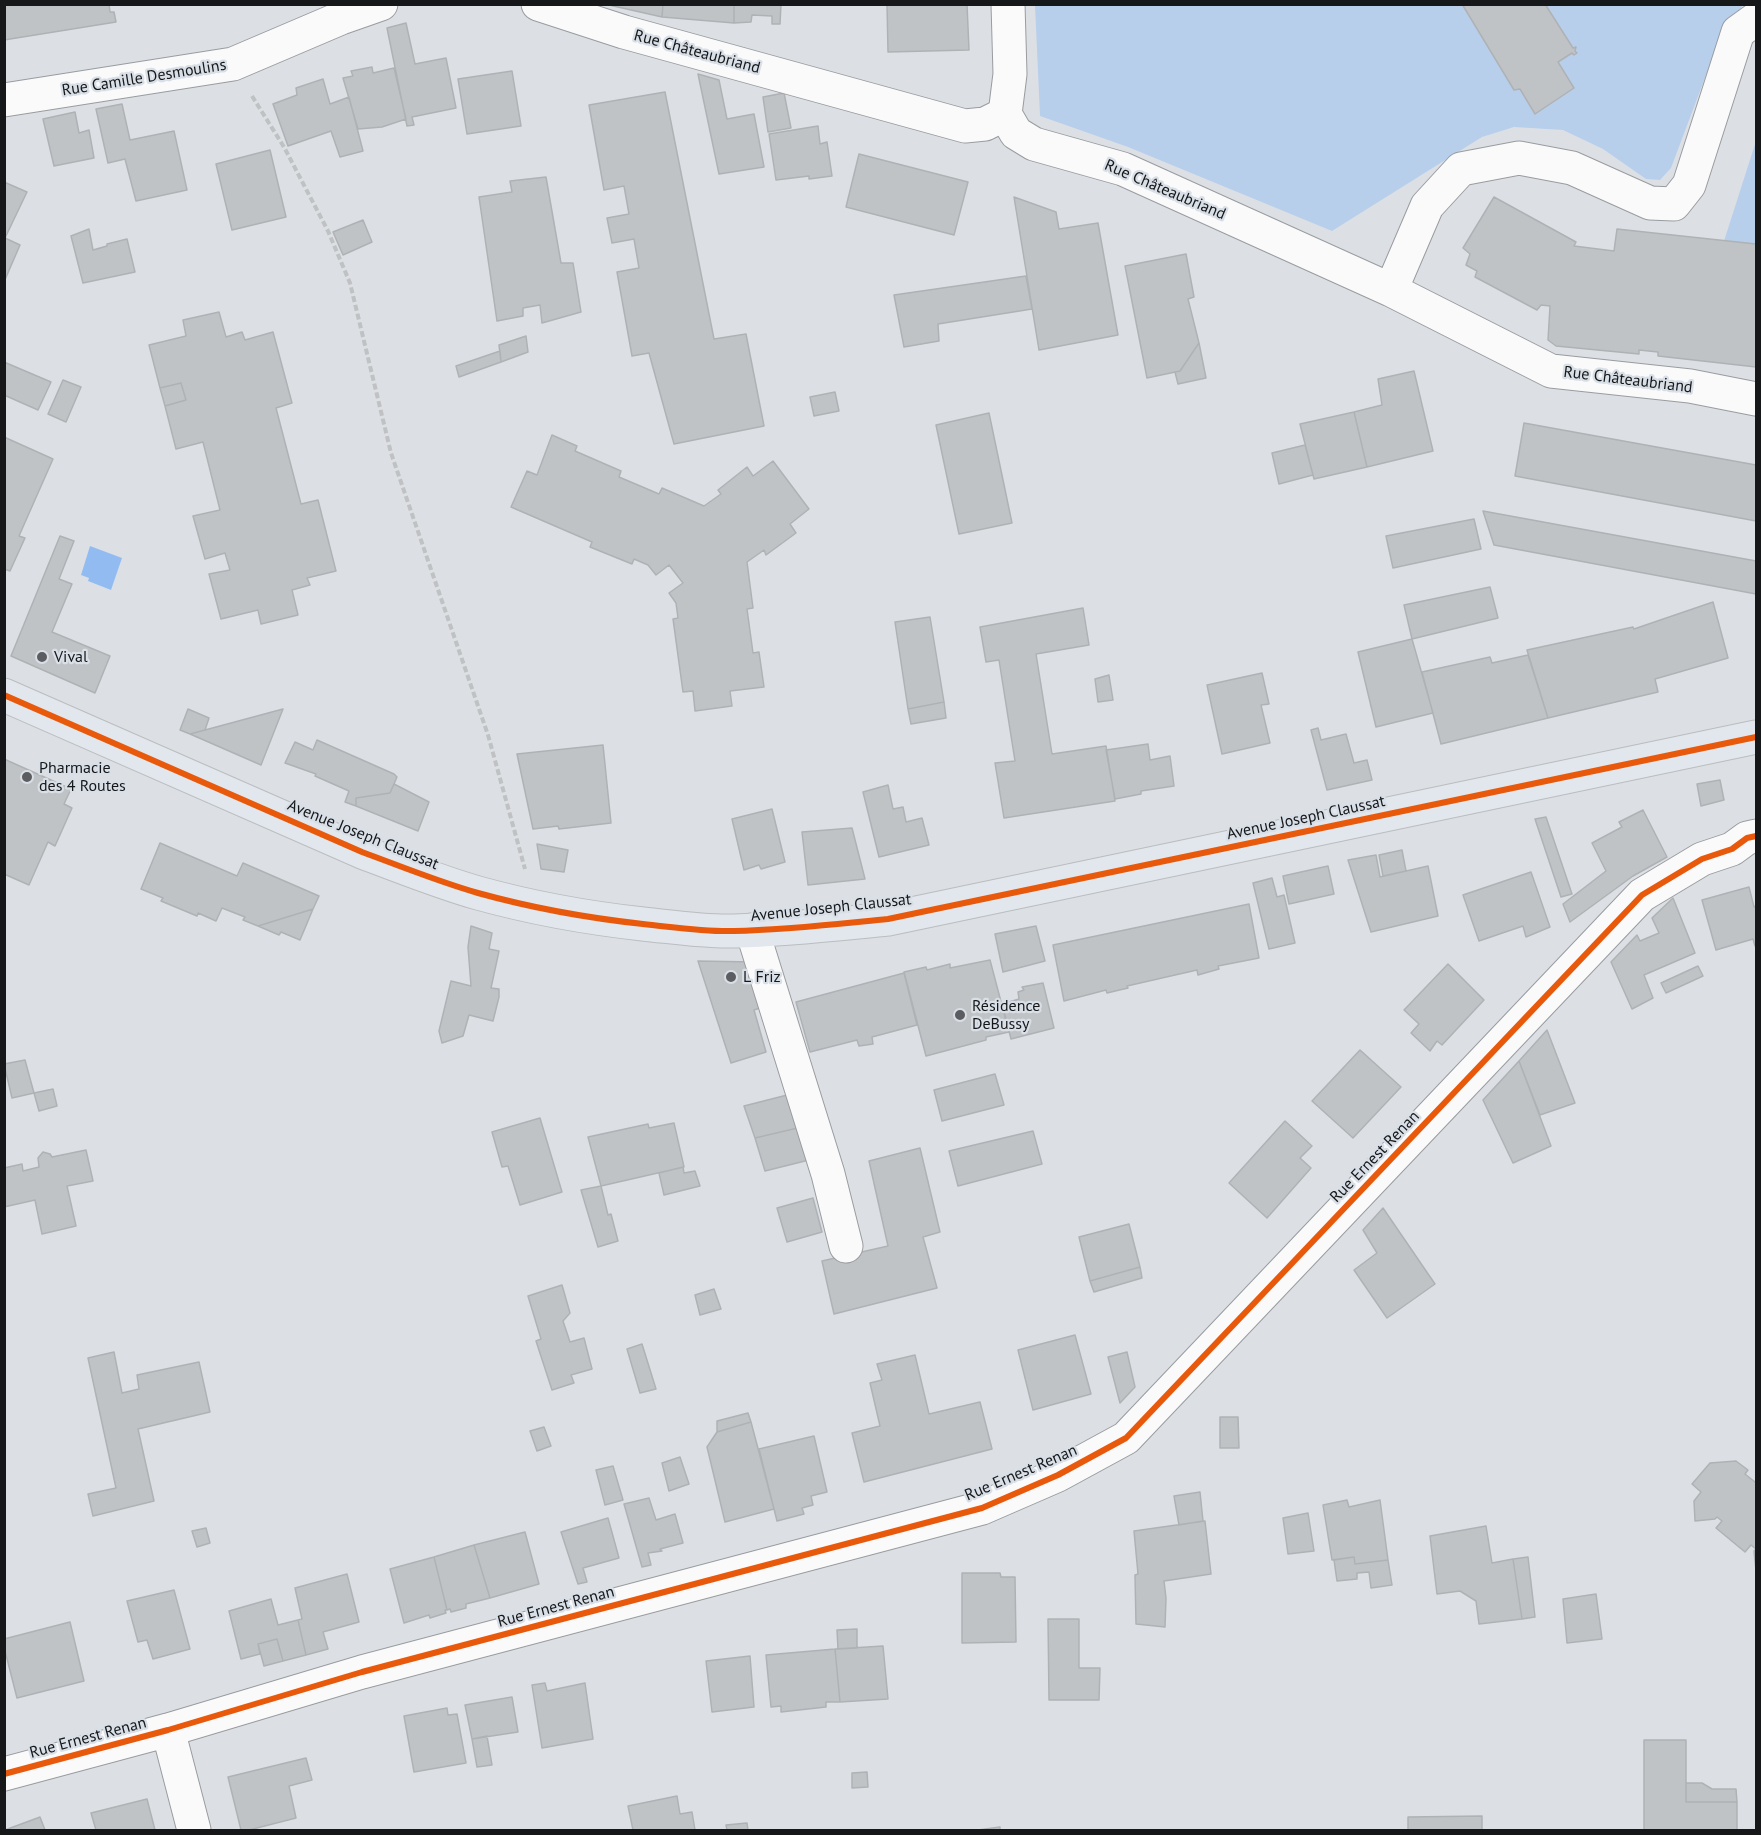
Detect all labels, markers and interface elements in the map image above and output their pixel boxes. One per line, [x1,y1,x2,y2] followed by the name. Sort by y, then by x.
[632,26,762,78] street label: Rue Châteaubriand
[60,56,228,100] street label: Rue Camille Desmoulins
[1102,156,1228,224] street label: Rue Châteaubriand
[1562,363,1694,397] street label: Rue Châteaubriand
[54,647,88,667] place label: Vival
[35,650,49,664] marker: Vival
[39,758,126,796] place label: Pharmacie des 4 Routes
[20,770,34,784] marker: Pharmacie des 4 Routes
[1225,792,1387,844] street label: Avenue Joseph Claussat
[285,796,441,874] street label: Avenue Joseph Claussat
[750,890,912,926] street label: Avenue Joseph Claussat
[743,967,781,987] place label: L Friz
[724,970,738,984] marker: L Friz
[972,996,1040,1034] place label: Résidence DeBussy
[953,1008,967,1022] marker: Résidence DeBussy
[1326,1107,1424,1207] street label: Rue Ernest Renan
[962,1441,1080,1505] street label: Rue Ernest Renan
[496,1582,616,1632] street label: Rue Ernest Renan
[28,1713,148,1763] street label: Rue Ernest Renan

